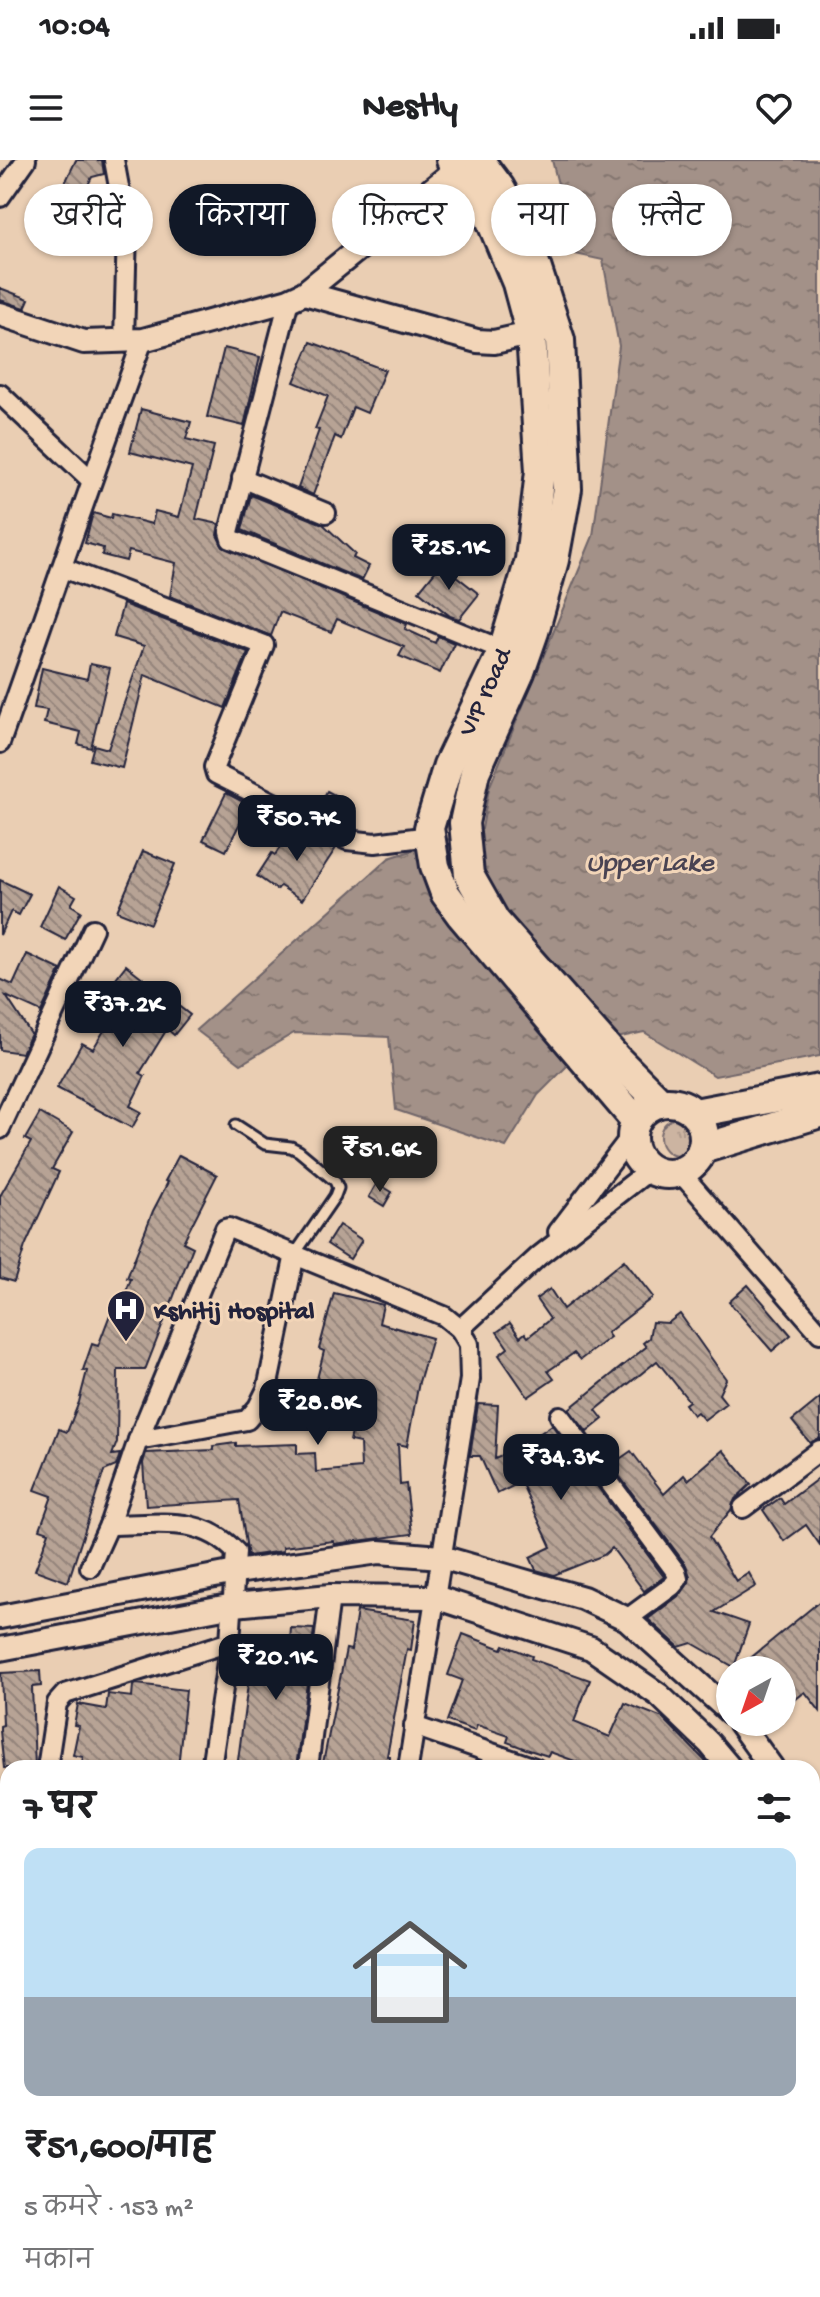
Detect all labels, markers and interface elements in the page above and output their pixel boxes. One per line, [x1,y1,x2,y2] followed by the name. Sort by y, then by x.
[40,11,110,46] text: 10:04
[24,86,68,130] icon: menu
[752,86,796,130] icon: heart
[362,87,458,130] text: Nestly
[24,184,153,256] chip: खरीदें
[169,184,316,256] chip: किराया
[332,184,475,256] chip: फ़िल्टर
[491,184,596,256] chip: नया
[612,184,732,256] chip: फ़्लैट
[384,524,514,592] pin: ₹25.1K
[410,534,488,565] text: ₹25.1K
[453,642,522,743] street label: VIP road
[232,795,362,863] pin: ₹50.7K
[256,805,338,836] text: ₹50.7K
[586,848,715,881] water label: Upper Lake
[58,981,188,1049] pin: ₹37.2K
[83,991,163,1022] text: ₹37.2K
[315,1126,445,1194] pin: ₹51.6K
[341,1136,419,1167] text: ₹51.6K
[105,1288,147,1343] hospital icon: Kshitij Hospital
[153,1298,315,1329] place label: Kshitij Hospital
[253,1379,383,1447] pin: ₹28.8K
[277,1389,359,1420] text: ₹28.8K
[496,1434,626,1502] pin: ₹34.3K
[521,1444,601,1475] text: ₹34.3K
[211,1634,341,1702] pin: ₹20.1K
[237,1644,315,1675] text: ₹20.1K
[716,1656,796,1736] north arrow
[716,1656,796,1736] map controls
[752,1786,796,1830] icon: filters
[24,1791,95,1831] text: 7 घर
[338,1900,482,2044] icon: home
[24,2130,213,2170] text: ₹51,600/माह
[24,2195,194,2226] text: 5 कमरे · 153 m²
[24,2248,93,2279] text: मकान

